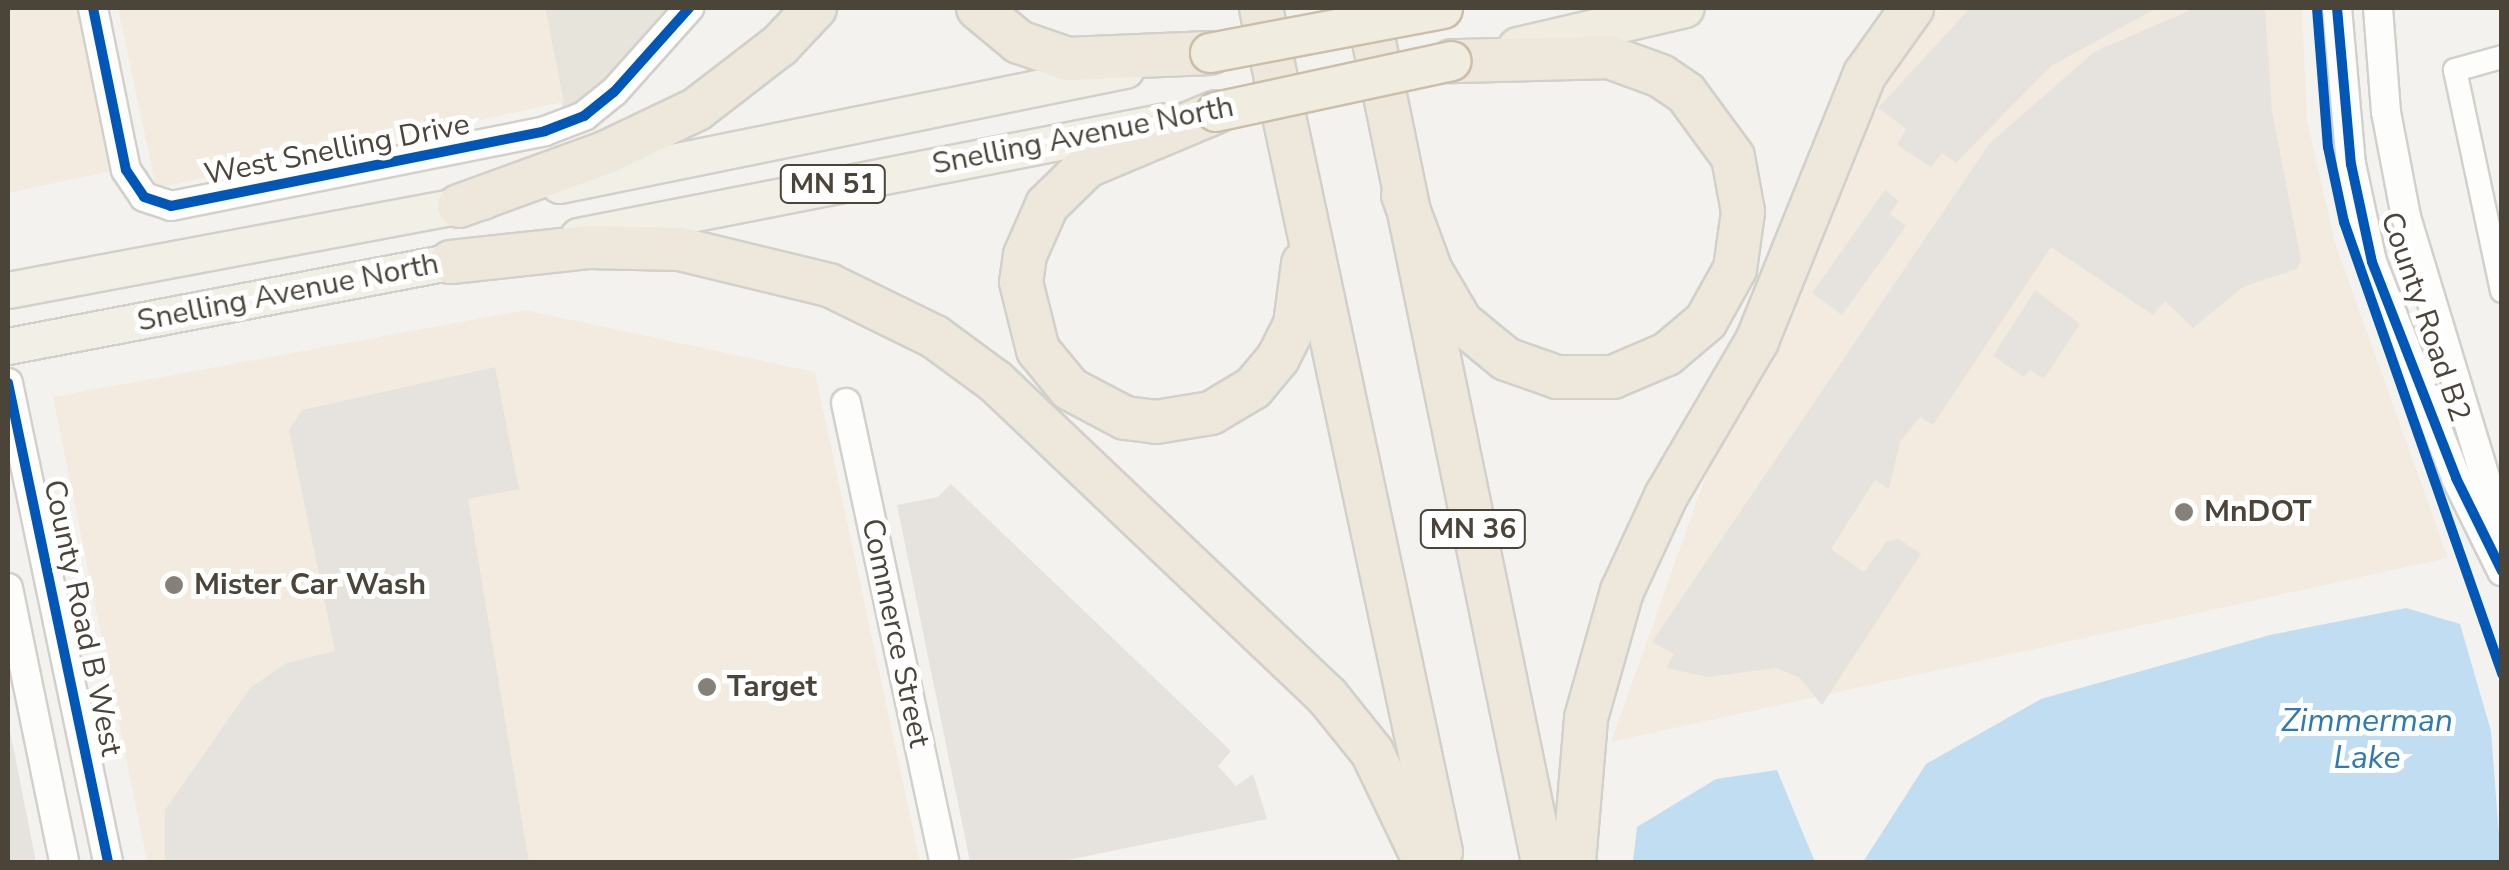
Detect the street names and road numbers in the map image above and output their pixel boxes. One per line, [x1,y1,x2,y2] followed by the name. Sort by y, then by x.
[929,89,1237,183] street label: Snelling Avenue North
[201,107,473,193] street label: West Snelling Drive
[778,161,888,207] road number: MN 51
[2372,207,2478,427] street label: County Road B2
[134,246,442,340] street label: Snelling Avenue North
[35,477,129,759] street label: County Road B West
[1418,506,1528,552] road number: MN 36
[853,515,937,751] street label: Commerce Street

